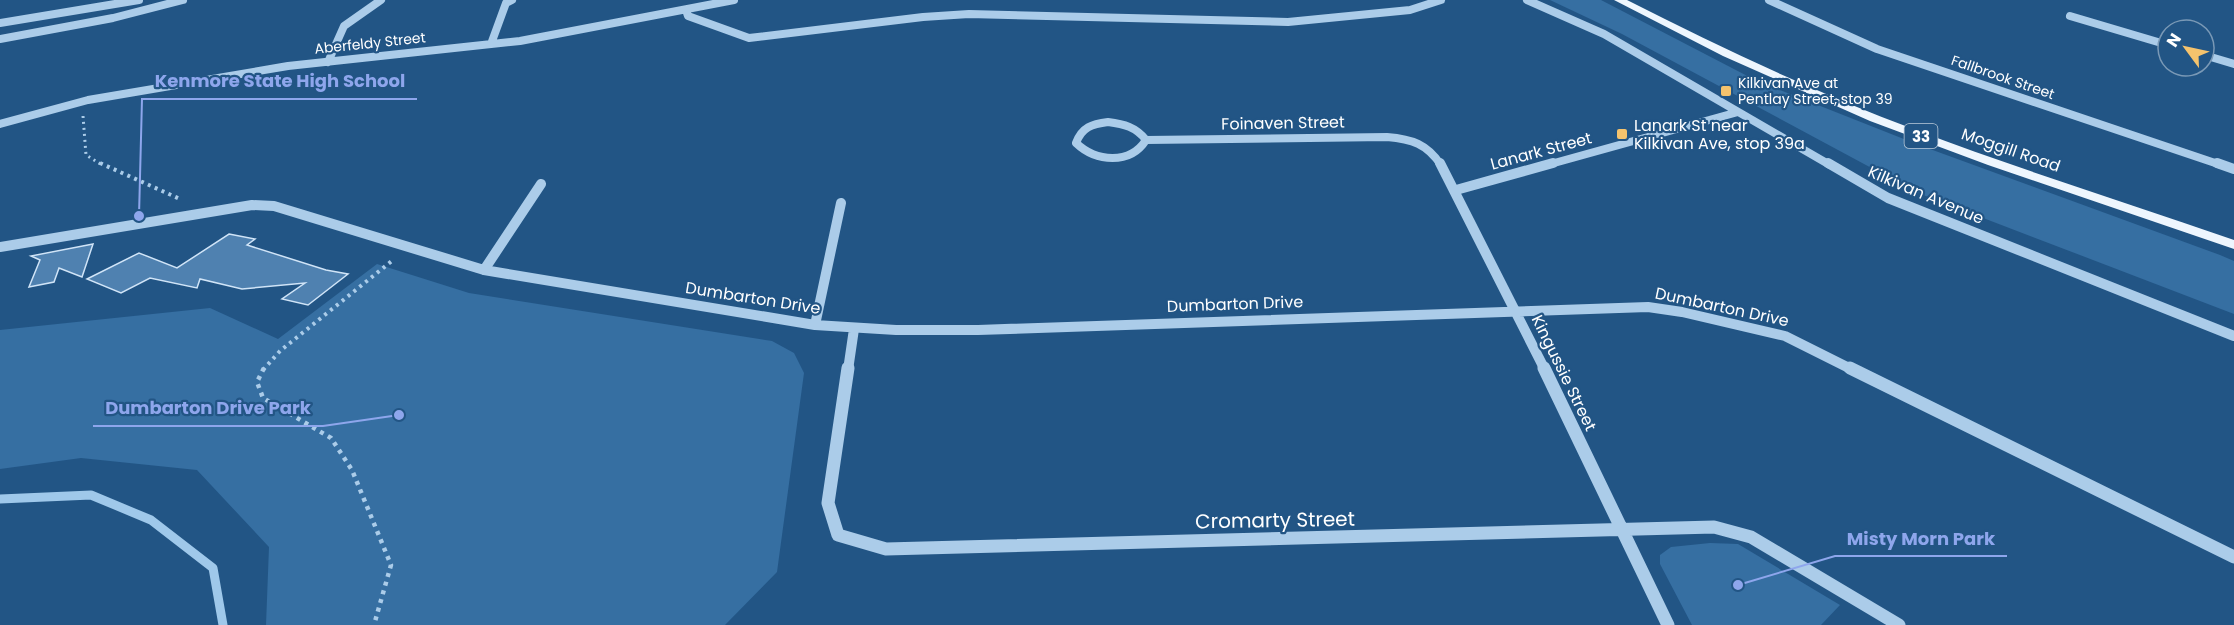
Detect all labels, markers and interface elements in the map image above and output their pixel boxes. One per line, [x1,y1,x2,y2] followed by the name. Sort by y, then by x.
[2156,18,2216,78] north arrow
[313,27,427,59] street label: Aberfeldy Street
[2161,29,2187,51] text: N
[1949,50,2057,104] street label: Fallbrook Street
[142,63,417,99] callout: Kenmore State High School
[155,68,405,93] text: Kenmore State High School
[1738,73,1893,109] place label: Kilkivan Ave at Pentlay Street, stop 39
[1719,84,1733,98] marker: Kilkivan Ave at Pentlay Street, stop 39
[1221,110,1345,136] street label: Foinaven Street
[1634,114,1805,155] place label: Lanark St near Kilkivan Ave, stop 39a
[1958,122,2064,178] street label: Moggill Road
[1904,124,1938,148] road number: 33
[1488,126,1594,176] street label: Lanark Street
[1615,127,1629,141] marker: Lanark St near Kilkivan Ave, stop 39a
[1864,160,1988,230] street label: Kilkivan Avenue
[684,276,822,320] street label: Dumbarton Drive
[1653,282,1791,332] street label: Dumbarton Drive
[1166,290,1304,318] street label: Dumbarton Drive
[1526,311,1602,435] street label: Kingussie Street
[93,390,323,426] callout: Dumbarton Drive Park
[105,395,312,420] text: Dumbarton Drive Park
[1195,505,1355,535] street label: Cromarty Street
[1835,520,2007,556] callout: Misty Morn Park
[1847,526,1996,551] text: Misty Morn Park

